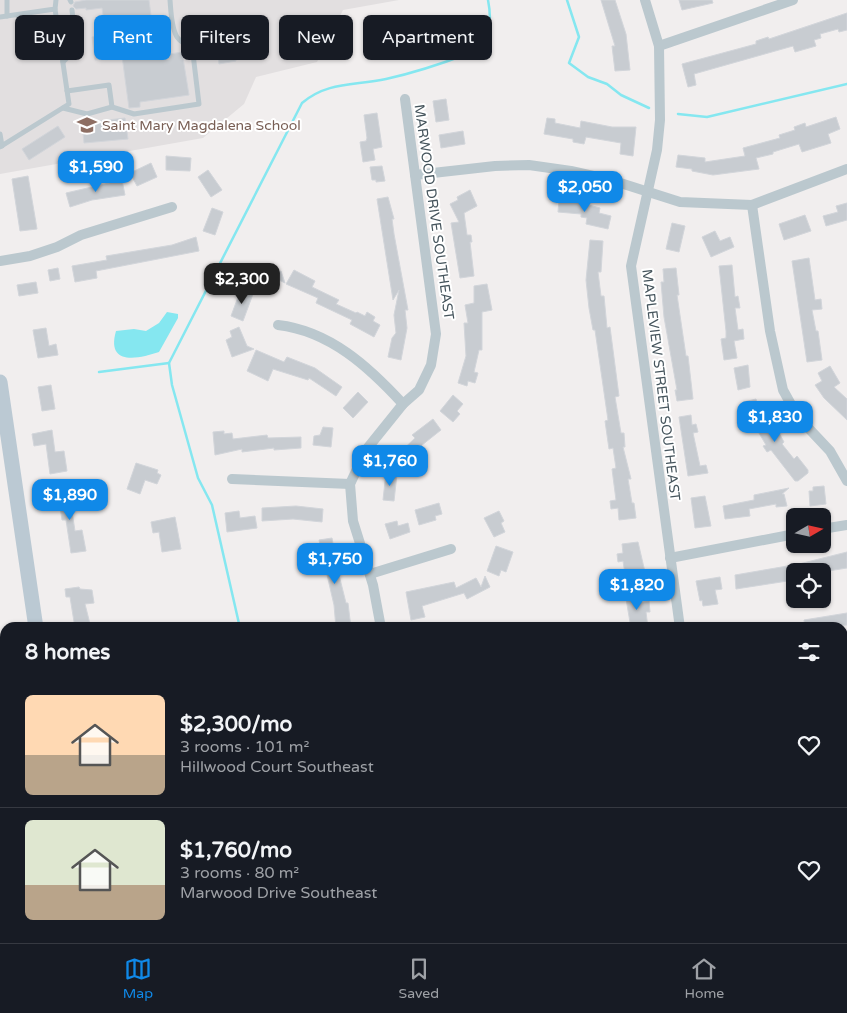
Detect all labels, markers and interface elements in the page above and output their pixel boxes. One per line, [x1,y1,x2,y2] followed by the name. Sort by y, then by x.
[15,15,84,60] chip: Buy
[94,15,171,60] chip: Rent
[181,15,269,60] chip: Filters
[279,15,353,60] chip: New
[363,15,492,60] chip: Apartment
[410,103,458,321] street label: MARWOOD DRIVE SOUTHEAST
[76,114,98,136] school or university icon: Saint Mary Magdalena School
[102,117,301,134] place label: Saint Mary Magdalena School
[55,150,137,193] pin: $1,590
[69,157,123,177] text: $1,590
[544,170,626,213] pin: $2,050
[558,177,612,197] text: $2,050
[201,262,283,305] pin: $2,300
[638,268,684,502] street label: MAPLEVIEW STREET SOUTHEAST
[215,269,269,289] text: $2,300
[734,400,816,443] pin: $1,830
[748,407,802,427] text: $1,830
[349,444,431,487] pin: $1,760
[363,451,417,471] text: $1,760
[29,478,111,521] pin: $1,890
[43,485,97,505] text: $1,890
[786,508,831,552] north arrow
[786,508,831,608] map controls
[294,542,376,585] pin: $1,750
[308,549,362,569] text: $1,750
[786,563,831,608] button: locate
[596,568,678,611] pin: $1,820
[610,575,664,595] text: $1,820
[795,638,823,666] icon: filters
[25,640,110,665] text: 8 homes
[180,712,292,737] text: $2,300/mo
[65,715,125,775] icon: home
[795,731,823,759] icon: heart
[180,737,309,757] text: 3 rooms · 101 m²
[180,757,374,777] text: Hillwood Court Southeast
[180,838,292,863] text: $1,760/mo
[65,840,125,900] icon: home
[795,856,823,884] icon: heart
[180,863,299,883] text: 3 rooms · 80 m²
[180,883,377,903] text: Marwood Drive Southeast
[123,955,153,1002] tab: Map
[399,955,439,1002] tab: Saved
[685,955,724,1002] tab: Home

